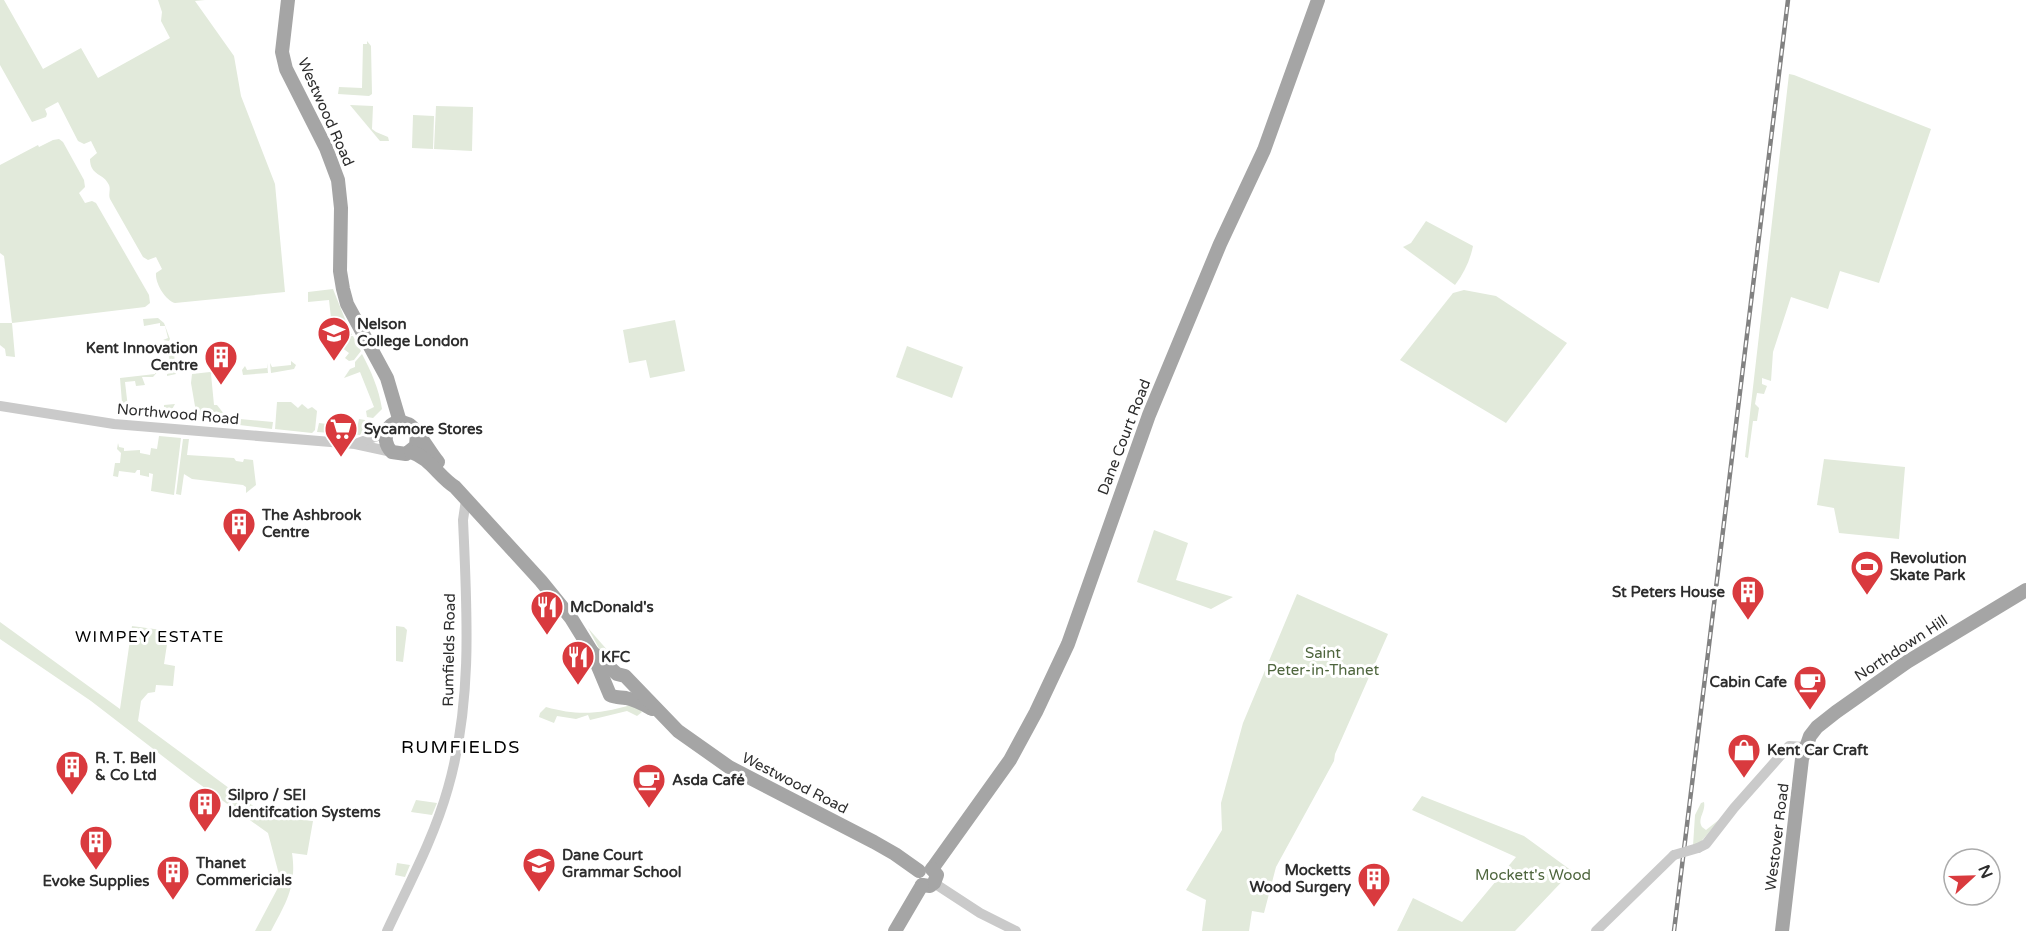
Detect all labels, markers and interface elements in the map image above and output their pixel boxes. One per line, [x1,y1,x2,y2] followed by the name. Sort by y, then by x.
[294,55,358,169] street label: Westwood Road
[316,315,352,362] school or university icon: Nelson College London
[357,315,469,351] place label: Nelson College London
[86,339,199,374] place label: Kent Innovation Centre
[203,339,239,386] building icon: Kent Innovation Centre
[1094,377,1154,497] street label: Dane Court Road
[116,400,240,428] street label: Northwood Road
[323,411,359,458] supermarket icon: Sycamore Stores
[364,420,483,439] place label: Sycamore Stores
[221,506,257,553] building icon: The Ashbrook Centre
[261,506,362,541] place label: The Ashbrook Centre
[1849,549,1885,596] sports icon: Revolution Skate Park
[1890,549,1967,584] place label: Revolution Skate Park
[1730,574,1766,621] building icon: St Peters House
[1612,583,1726,601] place label: St Peters House
[529,589,565,636] restaurant icon: McDonald's
[439,593,459,707] street label: Rumfields Road
[570,598,654,616] place label: McDonald's
[1851,611,1951,685] street label: Northdown Hill
[75,627,225,647] district label: WIMPEY ESTATE
[560,639,596,686] restaurant icon: KFC
[1267,644,1379,679] park label: Saint Peter-in-Thanet
[601,648,631,666] place label: KFC
[1792,664,1828,711] cafe icon: Cabin Cafe
[1709,673,1787,691] place label: Cabin Cafe
[1726,732,1762,779] shop icon: Kent Car Craft
[401,736,521,758] district label: RUMFIELDS
[1767,741,1869,759] place label: Kent Car Craft
[739,748,851,818] street label: Westwood Road
[54,749,90,796] building icon: R. T. Bell & Co Ltd
[95,749,157,784] place label: R. T. Bell & Co Ltd
[631,762,667,809] cafe icon: Asda Café
[672,771,745,789] place label: Asda Café
[1761,782,1793,892] street label: Westover Road
[187,786,223,833] building icon: Silpro / SEI Identifcation Systems
[228,786,381,822] place label: Silpro / SEI Identifcation Systems
[78,824,114,871] building icon: Evoke Supplies
[521,846,557,893] school or university icon: Dane Court Grammar School
[562,846,682,881] place label: Dane Court Grammar School
[1942,847,2002,907] north arrow
[155,854,191,901] building icon: Thanet Commericials
[195,854,292,889] place label: Thanet Commericials
[1249,861,1351,897] place label: Mocketts Wood Surgery
[1356,861,1392,908] building icon: Mocketts Wood Surgery
[1973,862,1997,881] text: N
[1475,866,1591,884] park label: Mockett's Wood
[42,872,150,891] place label: Evoke Supplies

